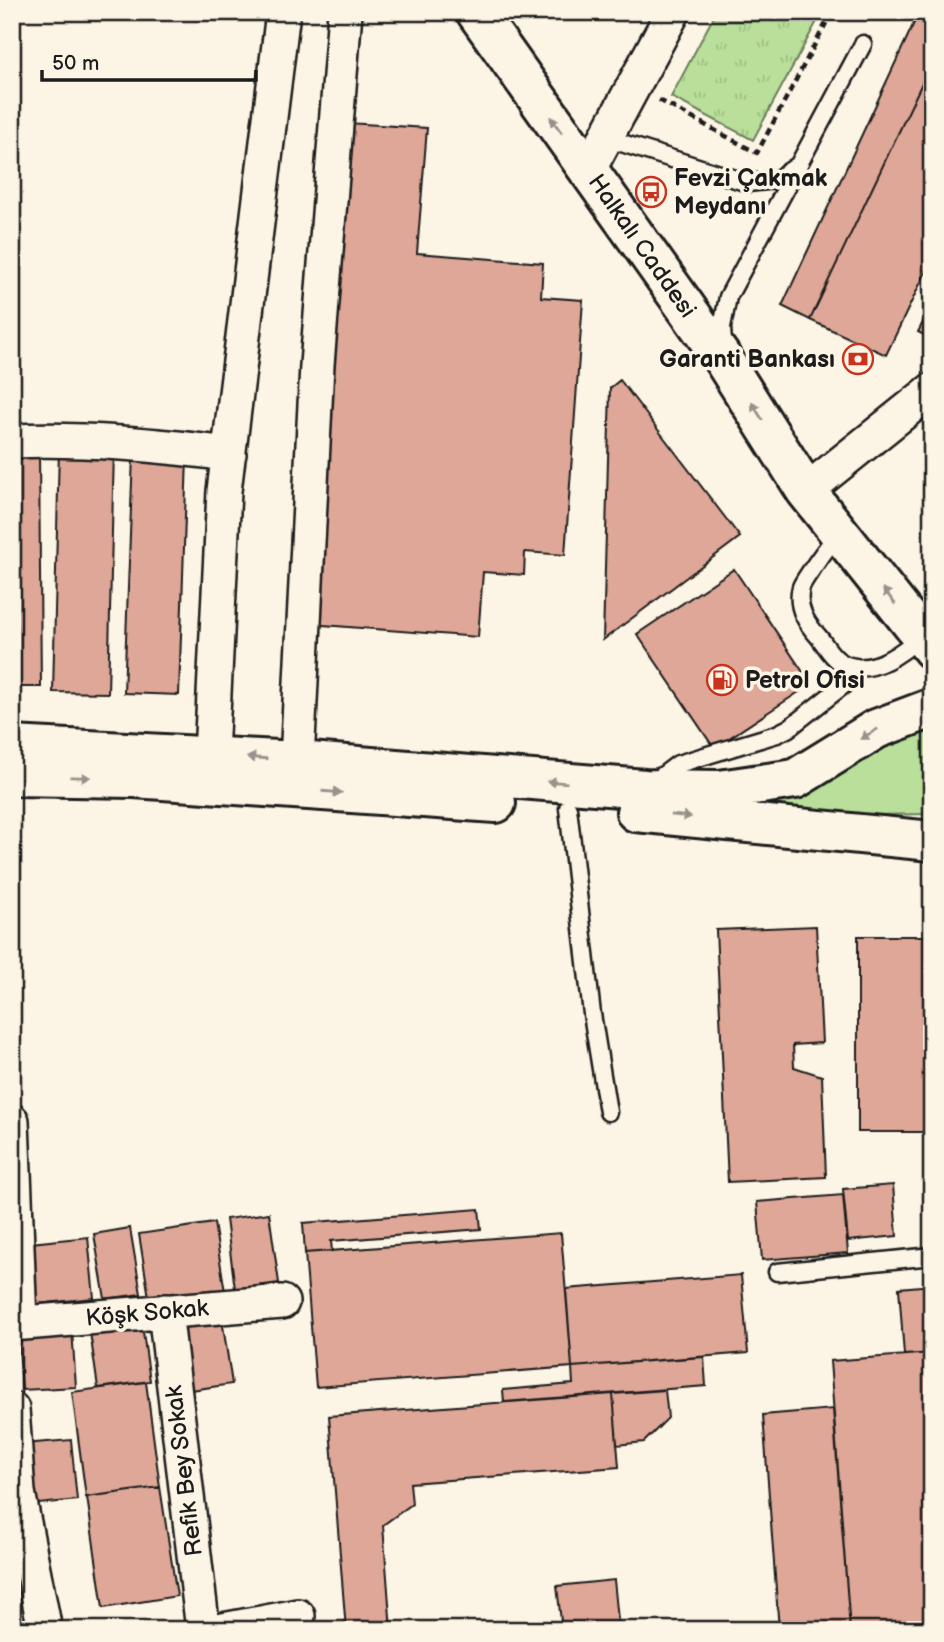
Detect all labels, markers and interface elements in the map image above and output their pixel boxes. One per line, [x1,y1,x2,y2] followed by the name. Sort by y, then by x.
[42,38,256,82] scale bar
[52,51,99,76] text: 50 m
[549,116,563,134] one-way arrow
[674,164,828,221] place label: Fevzi Çakmak Meydanı
[582,169,702,323] street label: Halkalı Caddesi
[634,175,668,209] bus stop icon: Fevzi Çakmak Meydanı
[841,342,875,376] bank icon: Garanti Bankası
[659,345,835,374] place label: Garanti Bankası
[750,402,763,421] one-way arrow
[882,587,897,605] one-way arrow
[705,663,739,697] fuel station icon: Petrol Ofisi
[745,666,865,695] place label: Petrol Ofisi
[859,728,878,740] one-way arrow
[246,753,268,764] one-way arrow
[70,771,92,783] one-way arrow
[546,776,568,787] one-way arrow
[321,787,343,798] one-way arrow
[670,811,692,822] one-way arrow
[84,1293,210,1333] street label: Köşk Sokak
[159,1384,209,1558] street label: Refik Bey Sokak

